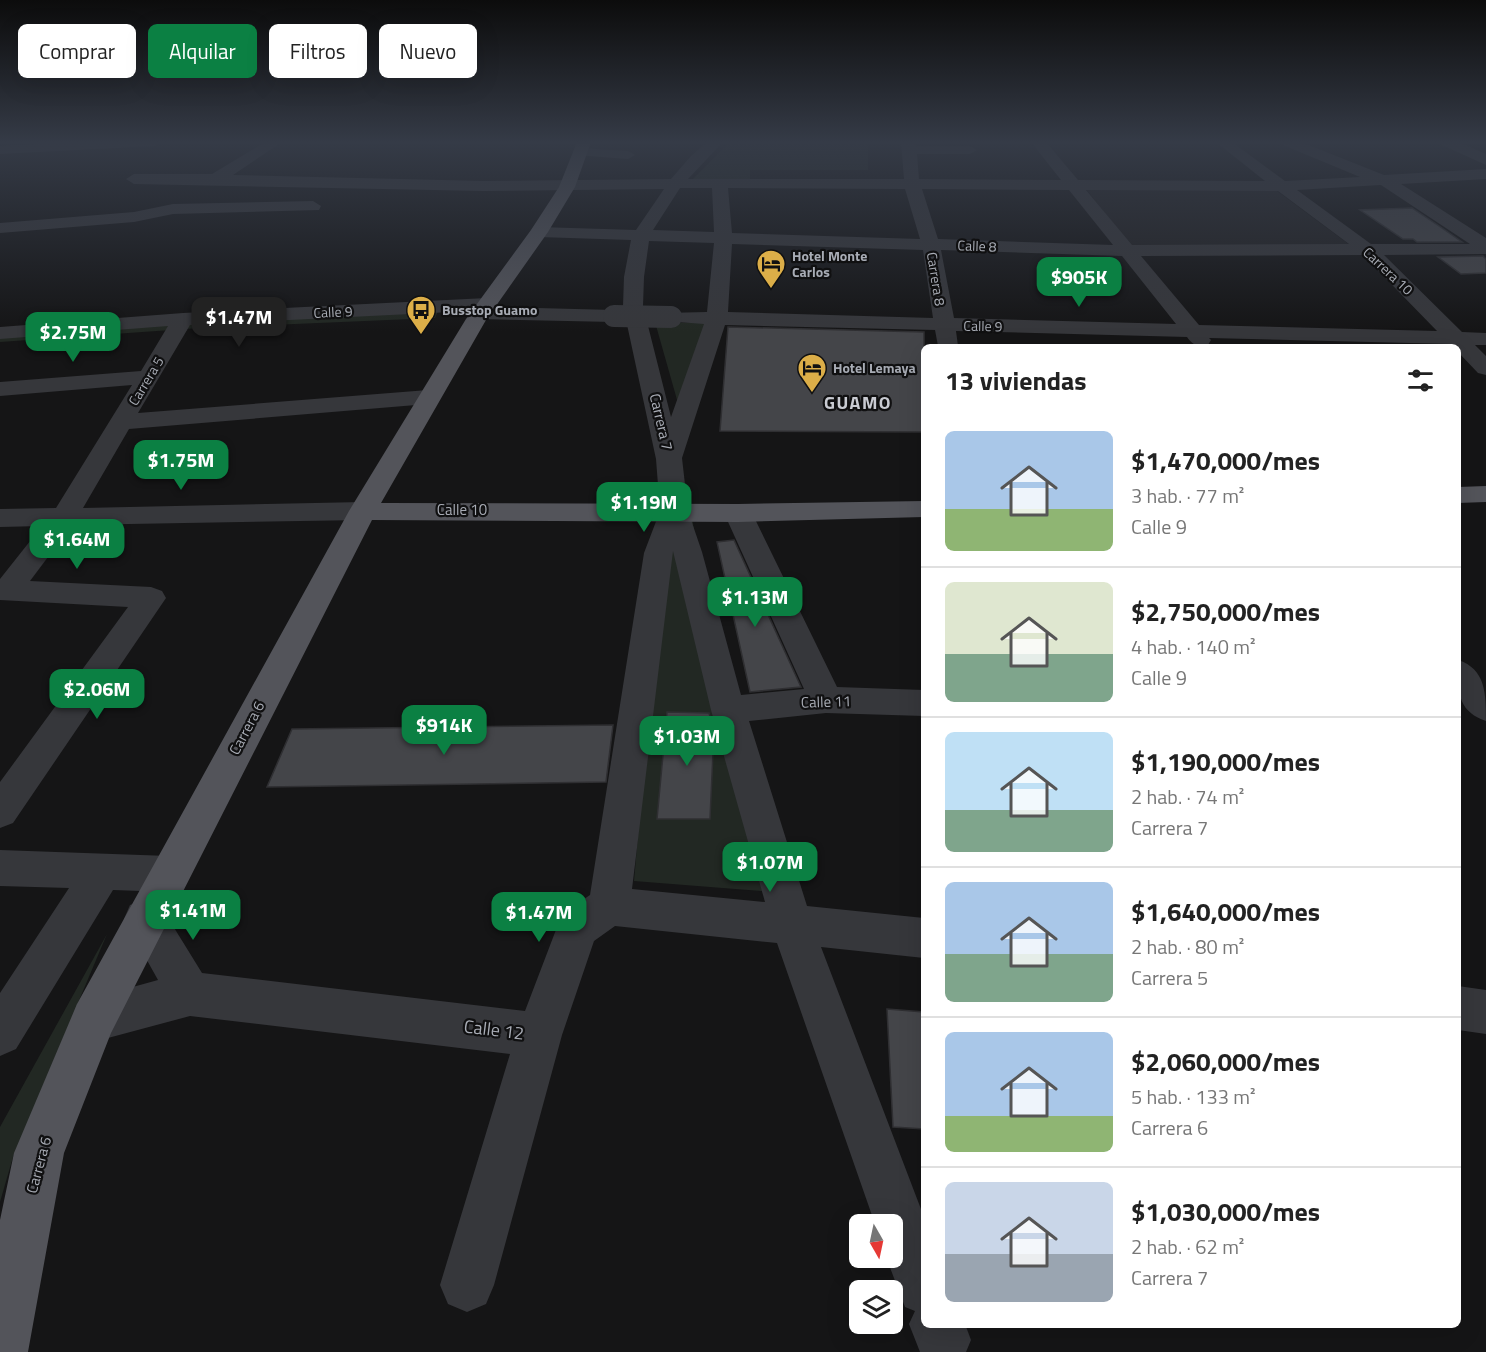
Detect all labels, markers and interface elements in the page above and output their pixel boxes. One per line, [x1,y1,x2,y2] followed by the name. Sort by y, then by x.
[18,24,136,78] chip: Comprar
[148,24,257,78] chip: Alquilar
[269,24,367,78] chip: Filtros
[379,24,477,78] chip: Nuevo
[957,234,997,257] street label: Calle 8
[1359,242,1418,300] street label: Carrera 10
[792,245,867,282] place label: Hotel Monte Carlos
[755,248,787,290] hotel icon: Hotel Monte Carlos
[922,251,951,307] street label: Carrera 8
[1037,257,1121,308] pin: $905K
[1051,261,1107,292] text: $905K
[405,294,437,336] bus stop icon: Busstop Guamo
[190,297,288,348] pin: $1.47M
[442,299,537,320] place label: Busstop Guamo
[313,300,353,323] street label: Calle 9
[205,301,273,332] text: $1.47M
[24,312,122,363] pin: $2.75M
[963,315,1003,336] street label: Calle 9
[39,316,107,347] text: $2.75M
[123,352,169,409] street label: Carrera 5
[796,352,828,394] hotel icon: Hotel Lemaya
[833,357,916,378] place label: Hotel Lemaya
[945,361,1087,400] text: 13 viviendas
[1404,364,1437,397] icon: filters
[824,389,892,416] district label: GUAMO
[644,391,679,453] street label: Carrera 7
[132,440,230,491] pin: $1.75M
[1131,441,1320,480] text: $1,470,000/mes
[147,444,215,475] text: $1.75M
[993,455,1065,527] icon: home
[1131,480,1244,511] text: 3 hab. · 77 m²
[595,482,693,533] pin: $1.19M
[610,486,678,517] text: $1.19M
[437,498,487,521] street label: Calle 10
[1131,511,1187,542] text: Calle 9
[28,519,126,570] pin: $1.64M
[43,523,111,554] text: $1.64M
[706,577,804,628] pin: $1.13M
[721,581,789,612] text: $1.13M
[1131,592,1320,631] text: $2,750,000/mes
[993,606,1065,678] icon: home
[1131,631,1256,662] text: 4 hab. · 140 m²
[1131,662,1187,693] text: Calle 9
[48,669,146,720] pin: $2.06M
[63,673,131,704] text: $2.06M
[800,689,852,714] street label: Calle 11
[223,697,270,759] street label: Carrera 6
[402,705,486,756] pin: $914K
[416,709,472,740] text: $914K
[638,716,736,767] pin: $1.03M
[653,720,721,751] text: $1.03M
[1131,742,1320,781] text: $1,190,000/mes
[993,756,1065,828] icon: home
[1131,781,1244,812] text: 2 hab. · 74 m²
[1131,812,1208,843] text: Carrera 7
[721,842,819,893] pin: $1.07M
[736,846,804,877] text: $1.07M
[144,890,242,941] pin: $1.41M
[490,892,588,943] pin: $1.47M
[1131,892,1320,931] text: $1,640,000/mes
[159,894,227,925] text: $1.41M
[505,896,573,927] text: $1.47M
[993,906,1065,978] icon: home
[1131,931,1244,962] text: 2 hab. · 80 m²
[1131,962,1208,993] text: Carrera 5
[462,1012,526,1047] street label: Calle 12
[1131,1042,1320,1081] text: $2,060,000/mes
[993,1056,1065,1128] icon: home
[1131,1081,1256,1112] text: 5 hab. · 133 m²
[1131,1112,1208,1143] text: Carrera 6
[20,1134,57,1196] street label: Carrera 6
[1131,1192,1320,1231] text: $1,030,000/mes
[993,1206,1065,1278] icon: home
[849,1214,903,1268] north arrow
[849,1214,903,1334] map controls
[1131,1231,1244,1262] text: 2 hab. · 62 m²
[1131,1262,1208,1293] text: Carrera 7
[849,1280,903,1334] button: layers

